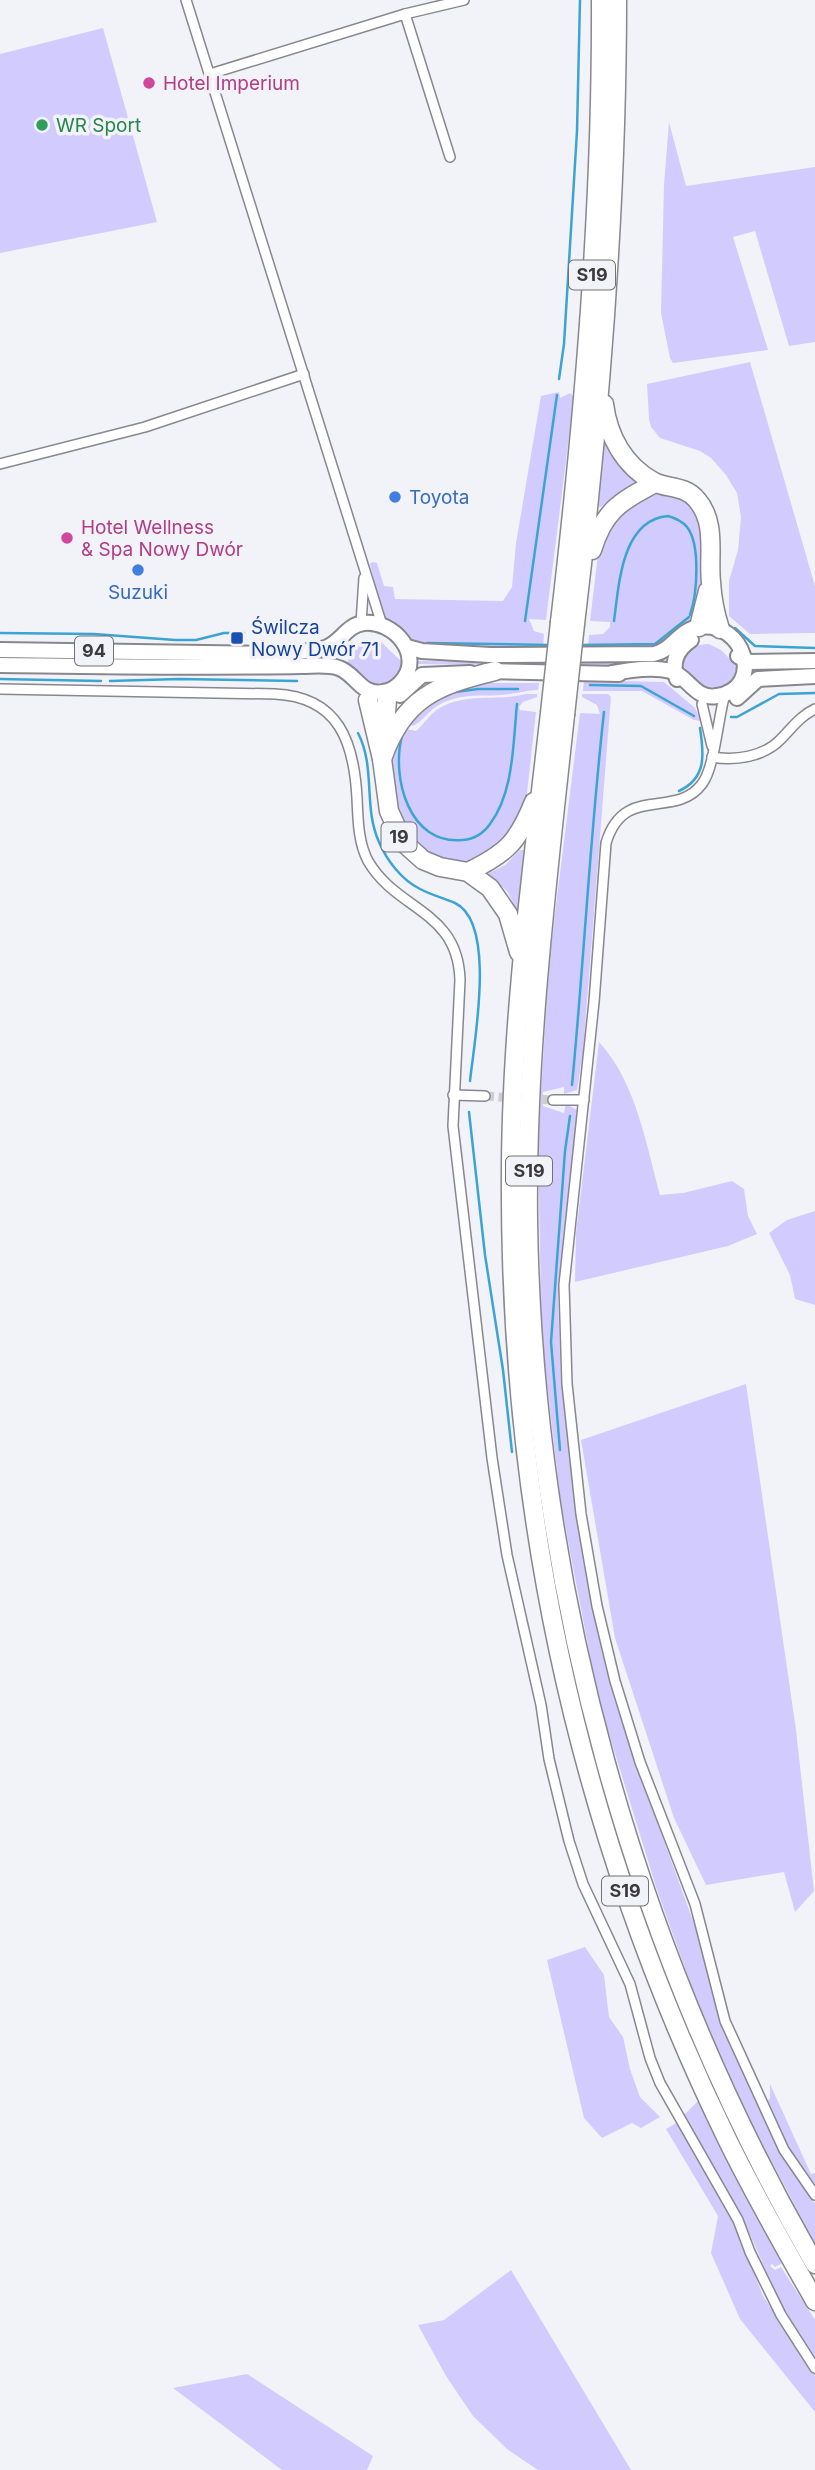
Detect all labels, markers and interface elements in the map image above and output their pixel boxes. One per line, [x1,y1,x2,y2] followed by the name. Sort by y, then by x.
[163,72,300,95] place label: Hotel Imperium
[141,75,157,91] marker: Hotel Imperium
[56,114,141,137] place label: WR Sport
[34,117,50,133] marker: WR Sport
[569,260,615,290] road number: S19
[409,486,469,509] place label: Toyota
[387,489,403,505] marker: Toyota
[81,516,243,561] place label: Hotel Wellness & Spa Nowy Dwór
[59,530,75,546] marker: Hotel Wellness & Spa Nowy Dwór
[130,562,146,578] marker: Suzuki
[108,581,168,604] place label: Suzuki
[251,616,379,661] place label: Świlcza Nowy Dwór 71
[229,630,245,646] marker: Świlcza Nowy Dwór 71
[75,636,113,666] road number: 94
[382,822,416,852] road number: 19
[506,1156,552,1186] road number: S19
[602,1877,648,1906] road number: S19

